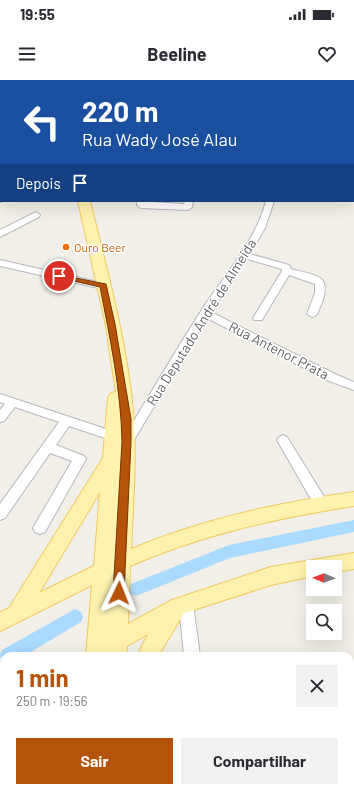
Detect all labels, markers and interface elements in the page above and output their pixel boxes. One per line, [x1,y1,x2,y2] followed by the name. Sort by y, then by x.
[20,5,55,23] text: 19:55
[16,43,38,65] icon: menu
[147,43,207,65] text: Beeline
[316,43,338,65] icon: heart
[82,94,158,128] text: 220 m
[16,96,68,148] icon: left
[82,128,237,150] text: Rua Wady José Alau
[69,172,91,194] icon: arrive
[16,174,61,192] text: Depois
[143,235,259,409] street label: Rua Deputado André de Almeida
[74,240,126,254] place label: Ouro Beer
[61,242,71,252] marker: Ouro Beer
[42,259,76,293] pin
[48,265,70,287] icon: arrive
[226,317,332,383] street label: Rua Antenor Prata
[306,560,342,596] north arrow
[306,560,342,640] map controls
[98,572,140,614] position arrow
[306,604,342,640] button: search
[16,663,69,692] text: 1 min
[296,665,338,707] button: close
[16,693,87,709] text: 250 m · 19:56
[16,738,173,784] button: Sair
[181,738,338,784] button: Compartilhar

